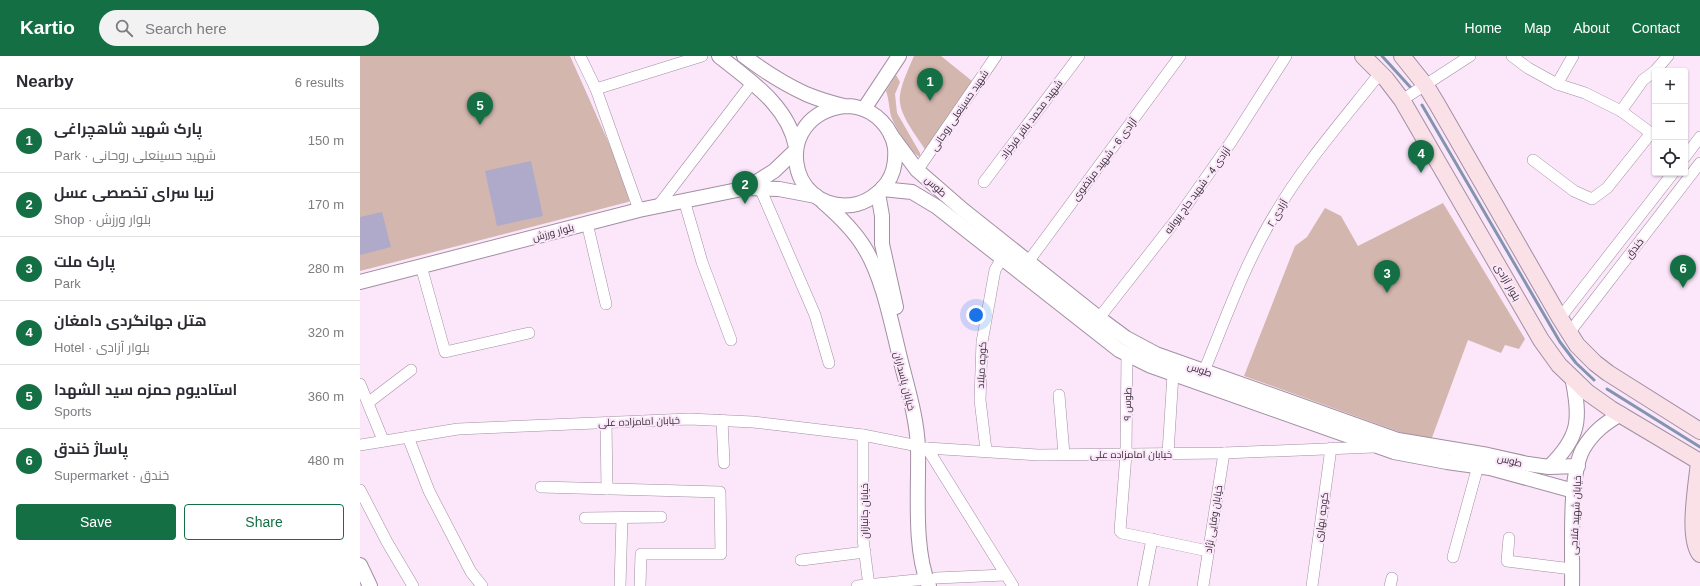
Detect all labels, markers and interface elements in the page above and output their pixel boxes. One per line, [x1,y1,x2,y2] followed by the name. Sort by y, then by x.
[99,10,379,46] search box
[20,17,75,38] text: Kartio
[113,17,135,39] icon: search
[145,20,227,37] text: Search here
[1465,20,1502,36] text: Home
[1524,20,1551,36] text: Map
[1573,20,1610,36] text: About
[1632,20,1680,36] text: Contact
[917,68,943,101] pin: 1
[928,68,991,153] street label: شهید حسینعلی روحانی
[1652,68,1688,176] map controls
[1652,68,1688,104] button: +
[16,72,74,91] text: Nearby
[295,75,344,90] text: 6 results
[998,78,1065,161] street label: شهید محمد باقر فرخزاد
[467,92,493,125] pin: 5
[1652,104,1688,140] button: −
[1070,116,1140,203] street label: آزادی 6 - شهید مرتضوی
[54,120,202,137] text: پارک شهید شاهچراغی
[25,133,33,148] text: 1
[308,133,344,148] text: 150 m
[1408,140,1434,173] pin: 4
[1652,140,1688,176] button: locate
[1162,145,1233,236] street label: آزادی 4 - شهید حاج پروانه
[54,148,216,163] text: Park · شهید حسینعلی روحانی
[732,171,758,204] pin: 2
[922,174,949,200] street label: طوس
[54,184,214,201] text: زیبا سرای تخصصی عسل
[25,197,33,212] text: 2
[308,197,344,212] text: 170 m
[1265,197,1291,229] street label: آزادی ۲
[54,212,151,227] text: Shop · بلوار ورزش
[531,222,575,244] street label: بلوار ورزش
[1623,236,1646,261] street label: خندق
[54,253,115,270] text: پارک ملت
[1670,255,1696,288] pin: 6
[1374,260,1400,293] pin: 3
[25,261,33,276] text: 3
[308,261,344,276] text: 280 m
[1492,262,1523,303] street label: بلوار آزادی
[54,276,81,291] text: Park
[966,305,986,325] your location
[54,312,207,329] text: هتل جهانگردى دامغان
[25,325,33,340] text: 4
[308,325,344,340] text: 320 m
[54,340,150,355] text: Hotel · بلوار آزادی
[975,341,989,389] street label: کوچه میلاد
[891,350,917,412] street label: خیابان پاسداران
[1186,360,1214,380] street label: طوس
[54,381,237,398] text: استادیوم حمزه سید الشهدا
[1122,387,1134,421] street label: طوس ۹
[25,389,33,404] text: 5
[308,389,344,404] text: 360 m
[54,404,92,419] text: Sports
[598,415,680,429] street label: خیابان امامزاده علی
[54,440,128,457] text: پاساژ خندق
[1090,449,1172,461] street label: خیابان امامزاده علی
[1496,452,1523,470] street label: طوس
[25,453,33,468] text: 6
[308,453,344,468] text: 480 m
[54,468,169,483] text: Supermarket · خندق
[1568,475,1584,555] street label: خیابان شهید فلاحی
[859,483,871,539] street label: خیابان جانبازان
[1203,484,1225,554] street label: خیابان وفایی نژاد
[1313,492,1331,543] street label: کوچه بهاری
[16,504,176,540] button: Save
[184,504,344,540] button: Share

